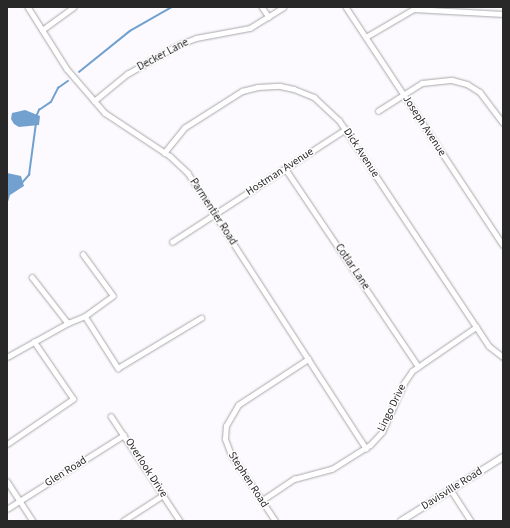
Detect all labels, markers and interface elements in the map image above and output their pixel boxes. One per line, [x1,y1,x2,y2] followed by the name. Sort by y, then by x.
[135,36,191,74] street label: Decker Lane
[400,93,448,159] street label: Joseph Avenue
[340,126,382,180] street label: Dick Avenue
[244,145,316,199] street label: Hostman Avenue
[186,176,240,248] street label: Parmentier Road
[332,242,372,292] street label: Cotlar Lane
[375,382,409,434] street label: Lingo Drive
[122,436,170,500] street label: Overlook Drive
[225,450,271,510] street label: Stephen Road
[43,454,89,490] street label: Glen Road
[419,465,485,513] street label: Davisville Road

